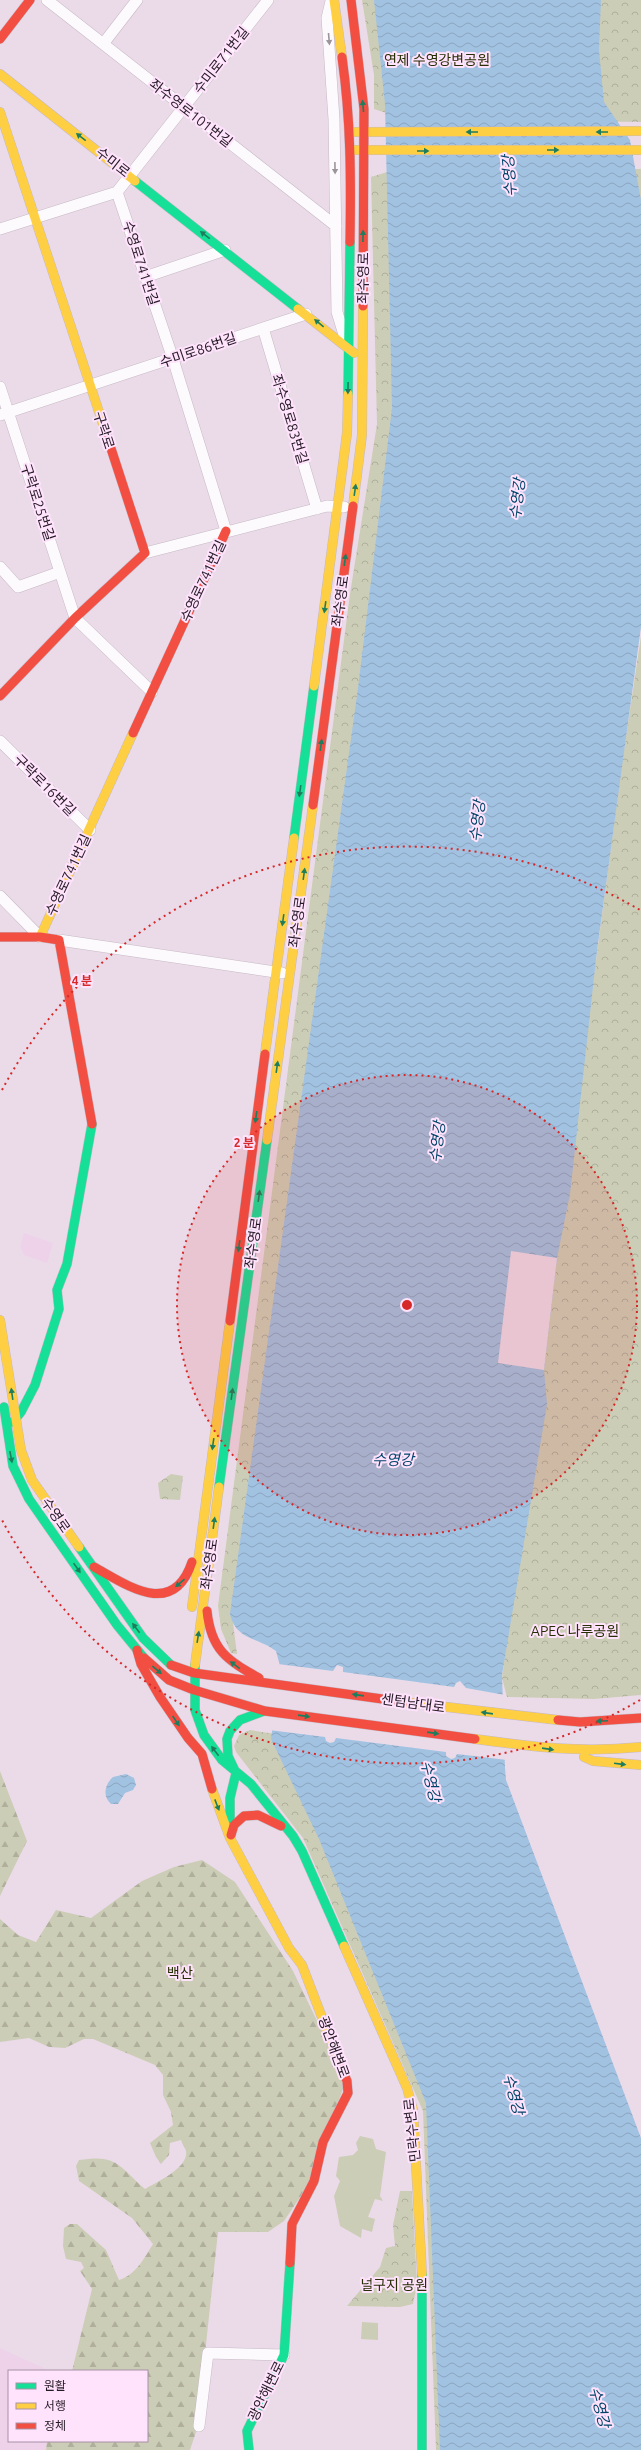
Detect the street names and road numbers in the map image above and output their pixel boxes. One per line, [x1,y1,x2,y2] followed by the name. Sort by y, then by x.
[190,23,252,97] street label: 수미로71번길
[146,76,236,150] street label: 좌수영로101번길
[93,144,133,180] street label: 수미로
[120,219,162,307] street label: 수영로741번길
[355,252,371,304] street label: 좌수영로
[157,329,239,371] street label: 수미로86번길
[269,372,311,466] street label: 좌수영로83번길
[90,409,118,451] street label: 구락로
[18,461,58,543] street label: 구락로25번길
[177,538,229,624] street label: 수영로741번길
[328,574,352,628] street label: 좌수영로
[11,751,79,819] street label: 구락로16번길
[42,832,94,918] street label: 수영로741번길
[285,895,309,949] street label: 좌수영로
[241,1216,265,1270] street label: 좌수영로
[38,1495,74,1536] street label: 수영로
[197,1537,221,1591] street label: 좌수영로
[380,1691,446,1715] street label: 센텀남대로
[315,2014,353,2080] street label: 광안해변로
[401,2097,423,2163] street label: 민락수변로
[245,2358,287,2423] street label: 광안해변로

